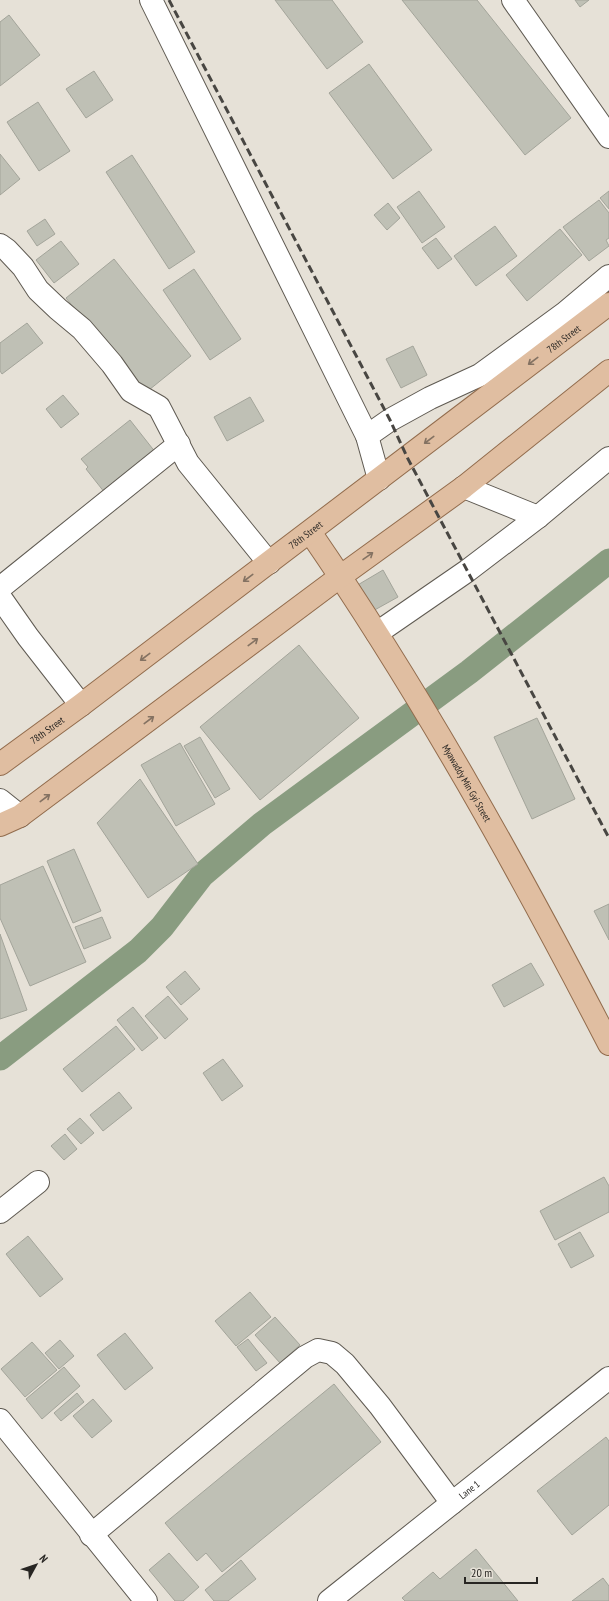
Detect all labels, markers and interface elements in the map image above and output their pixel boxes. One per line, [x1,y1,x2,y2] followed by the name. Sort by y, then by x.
[544,322,583,356] street label: 78th Street
[528,357,539,366] one-way arrow
[424,436,435,444] one-way arrow
[286,518,325,552] street label: 78th Street
[363,552,374,560] one-way arrow
[243,574,254,583] one-way arrow
[247,637,258,646] one-way arrow
[139,653,150,661] one-way arrow
[28,713,67,747] street label: 78th Street
[143,715,154,724] one-way arrow
[439,742,494,824] street label: Myawaddy Min Gyi Street
[39,794,50,802] one-way arrow
[456,1478,482,1502] street label: Lane 1
[16,1545,56,1585] north arrow
[36,1552,51,1565] text: N
[465,1559,537,1585] scale bar
[471,1565,492,1580] text: 20 m

